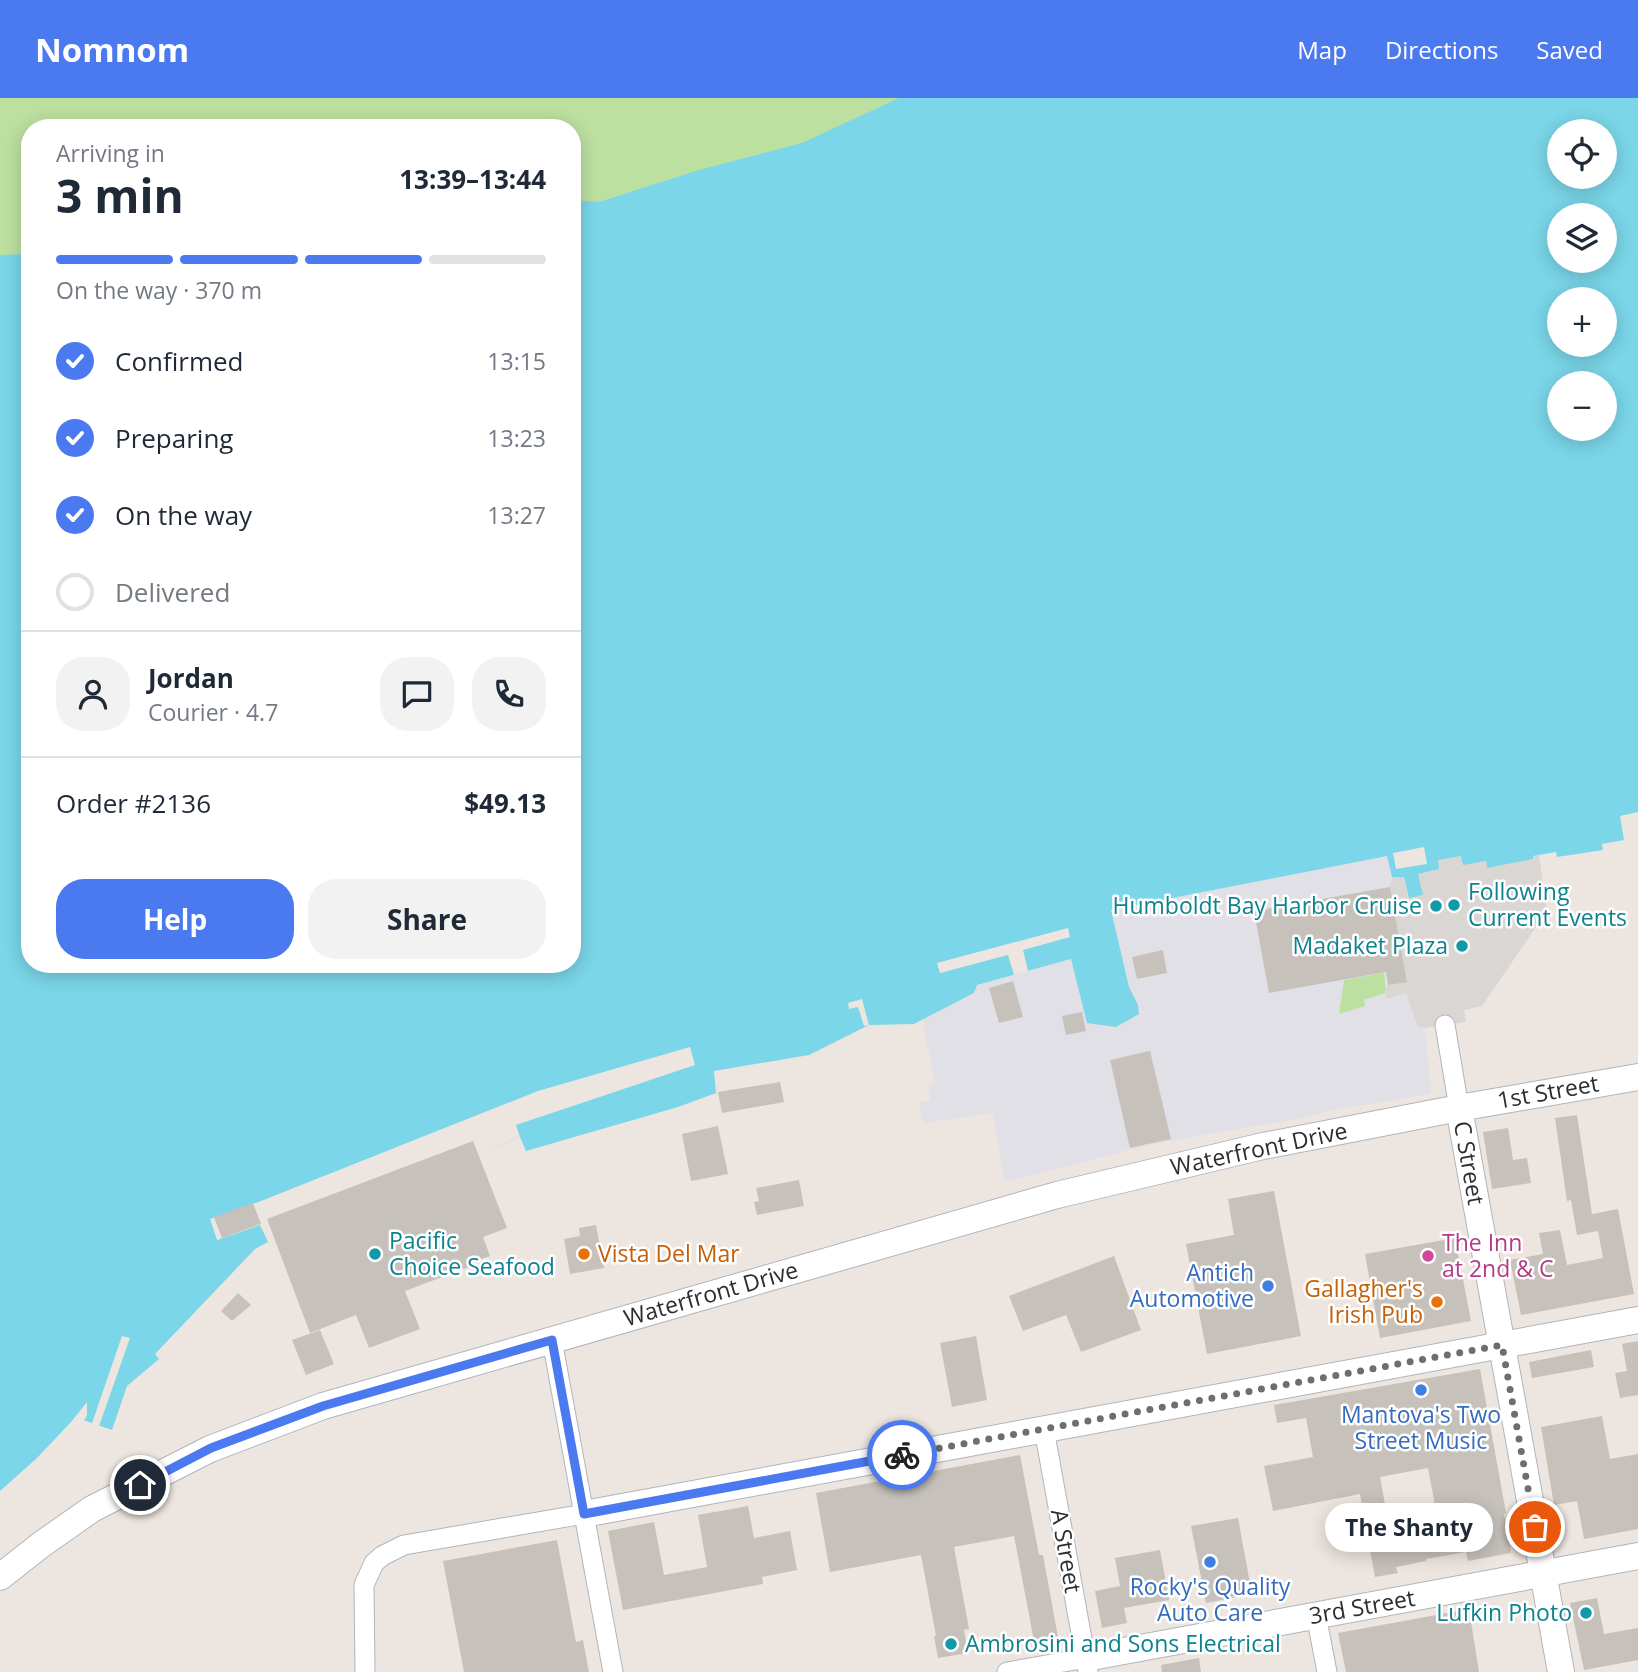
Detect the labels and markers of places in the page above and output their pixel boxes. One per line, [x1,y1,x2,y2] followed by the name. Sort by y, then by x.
[1468,875,1627,933] place label: Following Current Events
[1112,889,1422,921] place label: Humboldt Bay Harbor Cruise
[1446,897,1462,913] marker: Following Current Events
[1428,898,1444,914] marker: Humboldt Bay Harbor Cruise
[1293,929,1448,961] place label: Madaket Plaza
[1454,938,1470,954] marker: Madaket Plaza
[389,1224,555,1282] place label: Pacific Choice Seafood
[1442,1226,1553,1284] place label: The Inn at 2nd & C
[598,1237,740,1269] place label: Vista Del Mar
[367,1246,383,1262] marker: Pacific Choice Seafood
[576,1246,592,1262] marker: Vista Del Mar
[1420,1248,1436,1264] marker: The Inn at 2nd & C
[1130,1256,1254,1314] place label: Antich Automotive
[1304,1272,1423,1330] place label: Gallagher's Irish Pub
[1260,1278,1276,1294] marker: Antich Automotive
[1429,1294,1445,1310] marker: Gallagher's Irish Pub
[1413,1382,1429,1398] marker: Mantova's Two Street Music
[1341,1398,1501,1456] place label: Mantova's Two Street Music
[110,1455,170,1515] pin
[1505,1497,1565,1557] pin
[1325,1502,1493,1552] callout: The Shanty
[1202,1554,1218,1570] marker: Rocky's Quality Auto Care
[1130,1570,1291,1628] place label: Rocky's Quality Auto Care
[1436,1596,1572,1628] place label: Lufkin Photo
[1578,1605,1594,1621] marker: Lufkin Photo
[965,1627,1281,1659] place label: Ambrosini and Sons Electrical
[943,1636,959,1652] marker: Ambrosini and Sons Electrical

